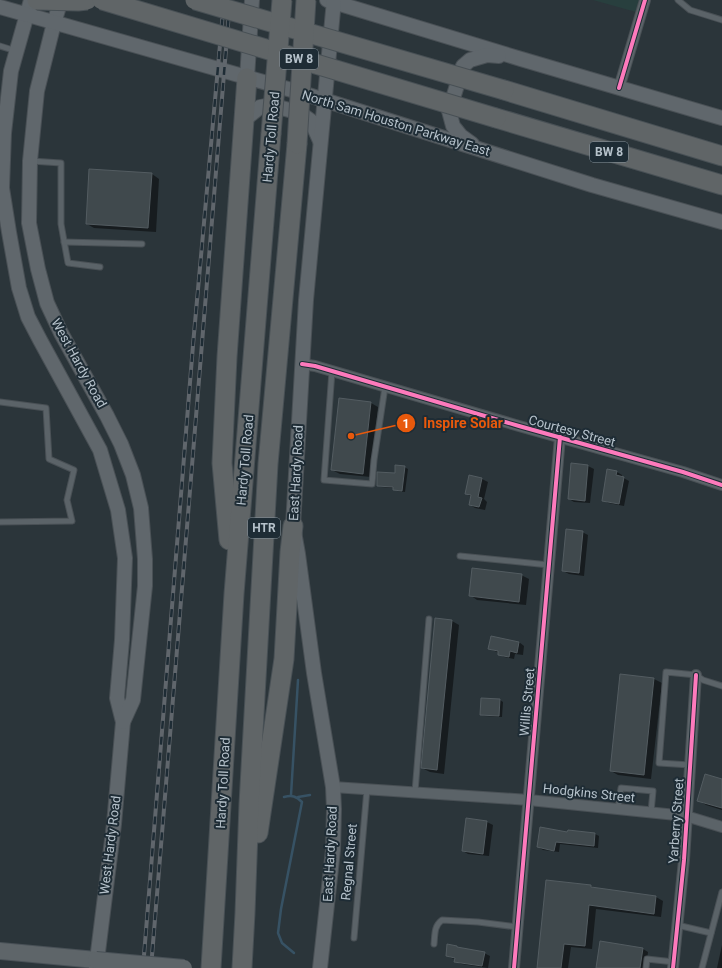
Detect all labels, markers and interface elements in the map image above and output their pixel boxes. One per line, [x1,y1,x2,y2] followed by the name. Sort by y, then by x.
[280,49,318,69] road number: BW 8
[300,87,492,159] street label: North Sam Houston Parkway East
[260,91,282,183] street label: Hardy Toll Road
[590,142,628,162] road number: BW 8
[48,316,110,410] street label: West Hardy Road
[396,410,511,436] callout: Inspire Solar
[527,412,617,450] street label: Courtesy Street
[234,414,256,506] street label: Hardy Toll Road
[423,415,503,431] text: Inspire Solar
[403,417,409,431] text: 1
[286,425,306,521] street label: East Hardy Road
[248,518,280,538] road number: HTR
[517,667,537,737] street label: Willis Street
[213,737,233,829] street label: Hardy Toll Road
[666,778,686,864] street label: Yarberry Street
[542,781,636,805] street label: Hodgkins Street
[96,795,124,895] street label: West Hardy Road
[320,806,340,902] street label: East Hardy Road
[338,823,360,901] street label: Regnal Street

